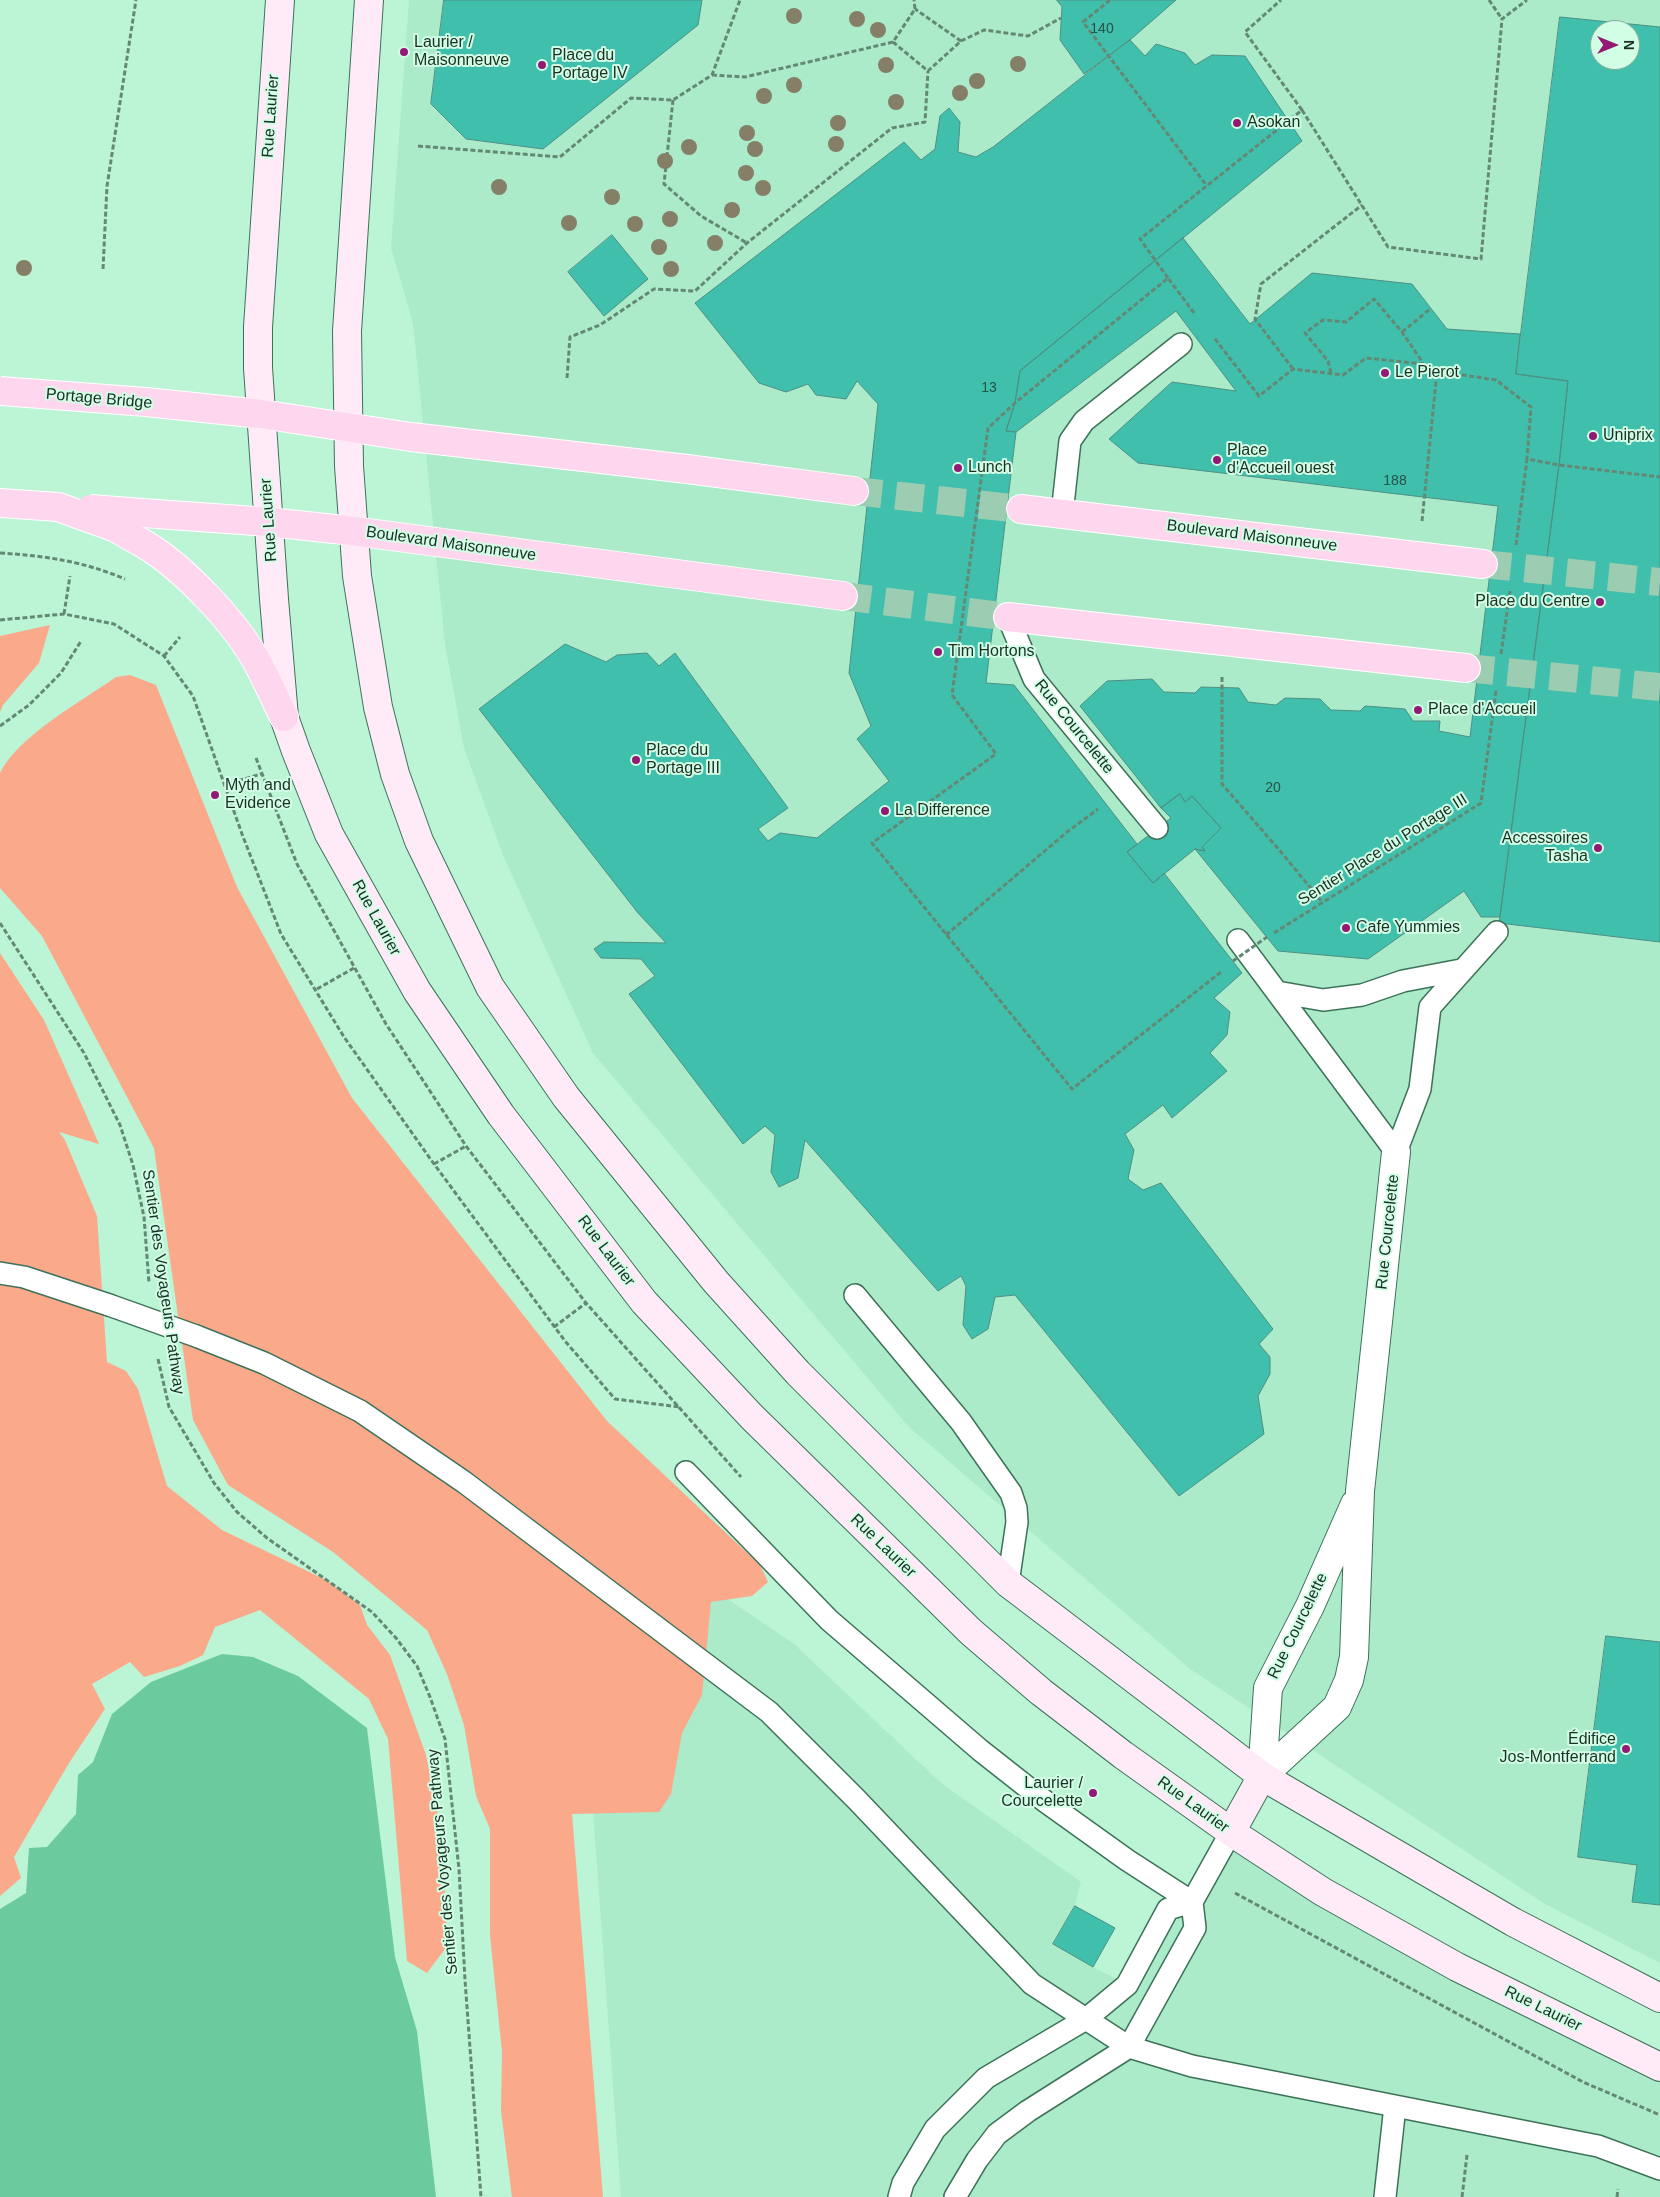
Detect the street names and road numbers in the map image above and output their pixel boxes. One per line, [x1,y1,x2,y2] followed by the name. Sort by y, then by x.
[259,74,283,158] street label: Rue Laurier
[45,385,153,413] street label: Portage Bridge
[257,478,281,562] street label: Rue Laurier
[1166,516,1338,556] street label: Boulevard Maisonneuve
[365,523,537,565] street label: Boulevard Maisonneuve
[1030,676,1118,778] street label: Rue Courcelette
[1295,790,1471,910] street label: Sentier Place du Portage III
[347,877,405,959] street label: Rue Laurier
[138,1168,188,1396] street label: Sentier des Voyageurs Pathway
[1372,1174,1404,1290] street label: Rue Courcelette
[573,1212,639,1290] street label: Rue Laurier
[846,1510,920,1582] street label: Rue Laurier
[1264,1570,1332,1682] street label: Rue Courcelette
[424,1748,462,1976] street label: Sentier des Voyageurs Pathway
[1154,1773,1232,1837] street label: Rue Laurier
[1501,1982,1585,2036] street label: Rue Laurier

